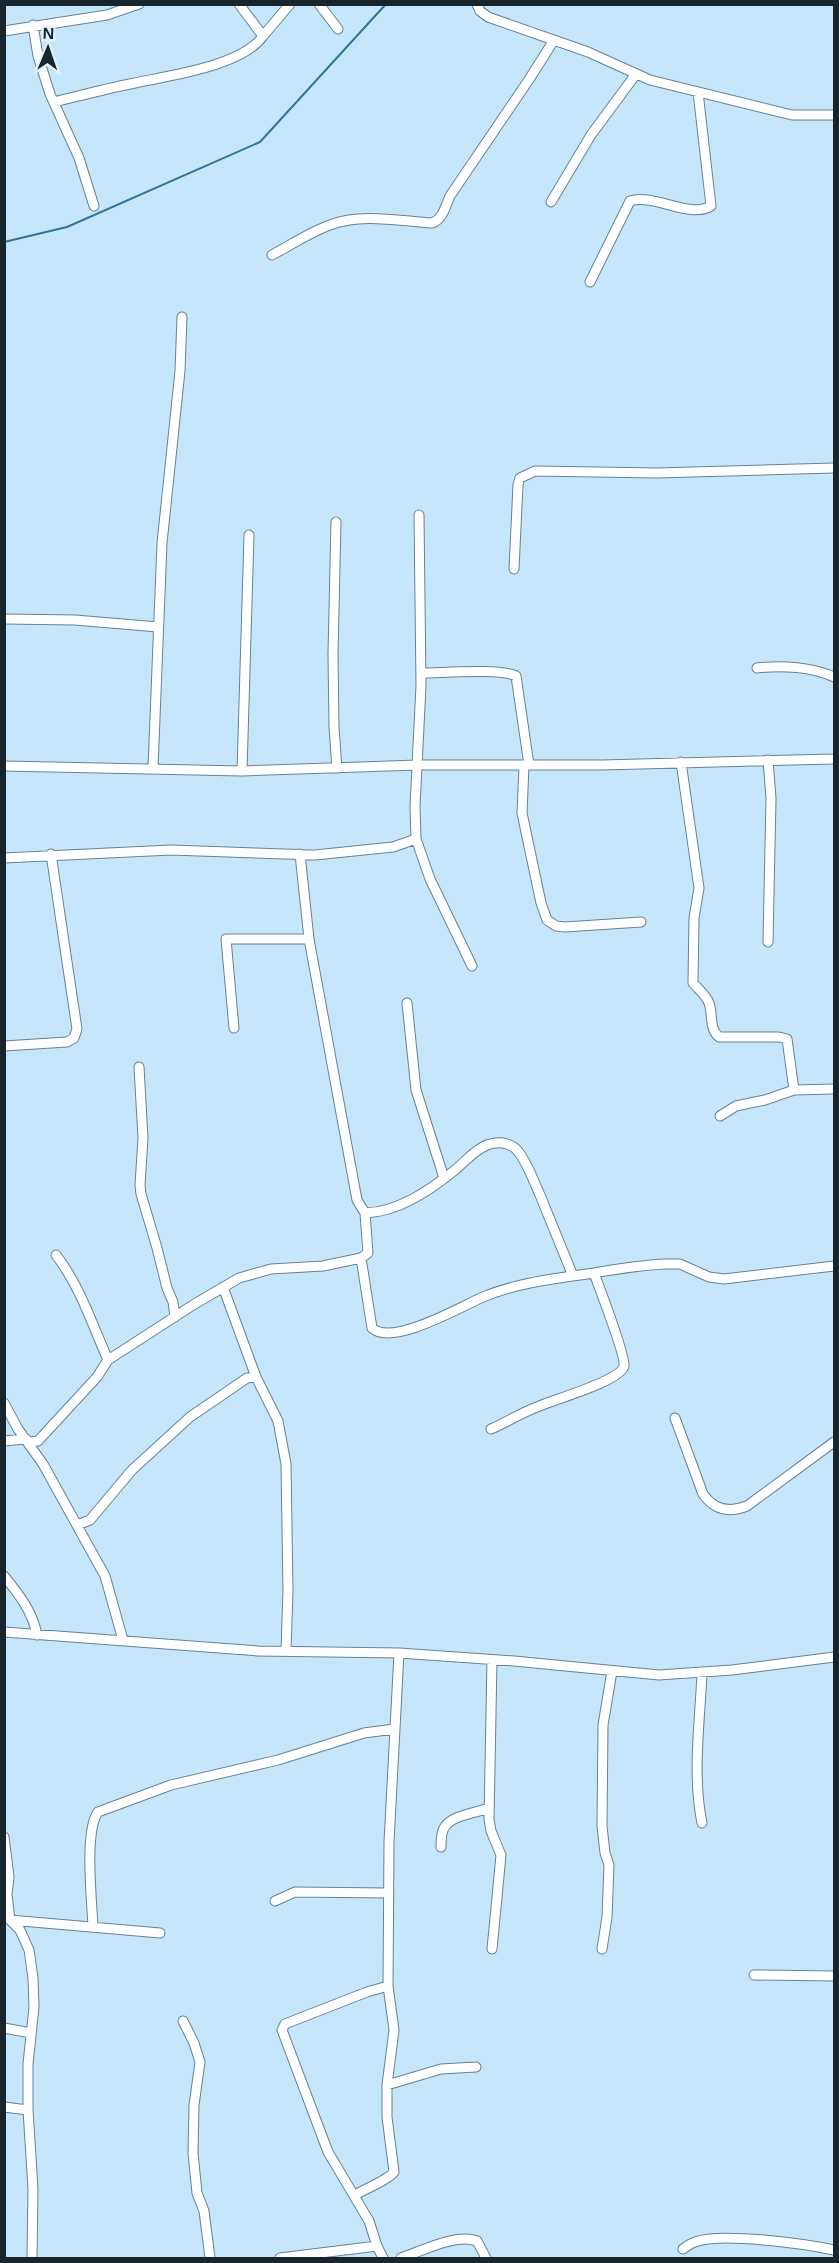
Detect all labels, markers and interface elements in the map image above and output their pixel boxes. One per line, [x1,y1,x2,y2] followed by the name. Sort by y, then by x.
[18,18,78,78] north arrow
[42,25,55,42] text: N

